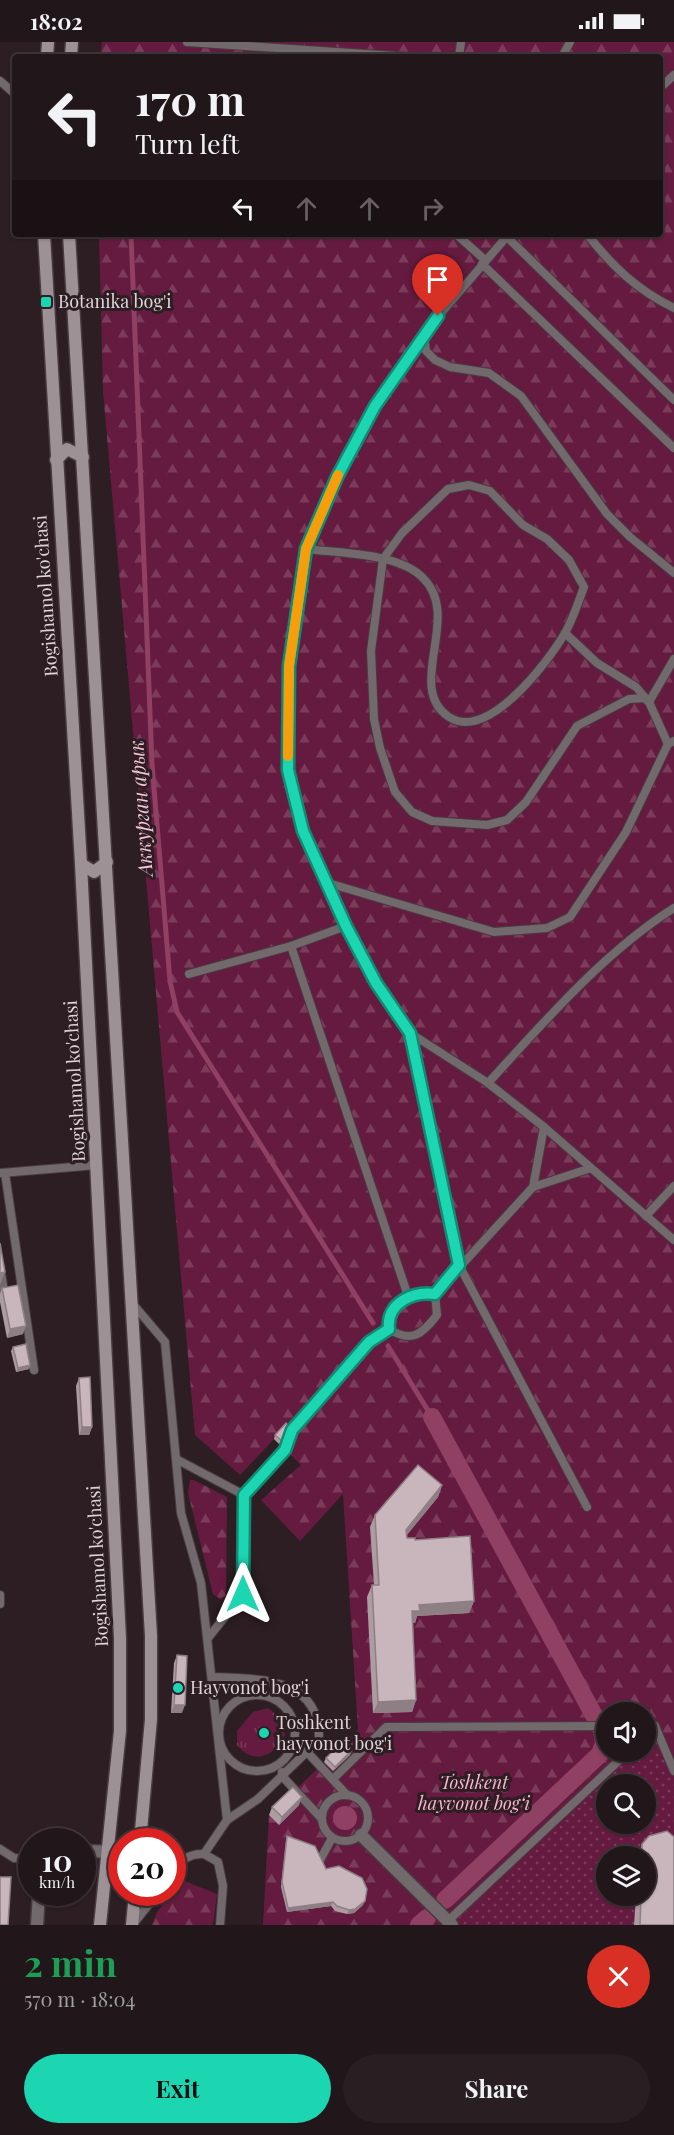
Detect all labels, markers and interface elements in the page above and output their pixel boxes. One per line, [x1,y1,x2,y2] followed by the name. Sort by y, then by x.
[30,6,83,36] text: 18:02
[135,71,245,127] text: 170 m
[36,78,114,156] icon: left
[135,125,239,161] text: Turn left
[227,192,260,225] icon: left
[290,192,323,225] icon: ahead
[353,192,386,225] icon: ahead
[416,192,449,225] icon: right
[412,254,463,316] pin
[421,263,454,296] icon: arrive
[58,289,172,313] place label: Botanika bog'i
[39,295,53,309] marker: Botanika bog'i
[27,515,63,678] street label: Bogishamol ko'chasi
[121,739,158,879] water label: Аккурган арык
[58,1000,90,1162] street label: Bogishamol ko'chasi
[81,1485,113,1647] street label: Bogishamol ko'chasi
[211,1562,275,1626] position arrow
[190,1675,309,1699] place label: Hayvonot bog'i
[171,1681,185,1695] marker: Hayvonot bog'i
[596,1702,656,1906] map controls
[596,1702,656,1762] button: sound
[276,1710,392,1755] place label: Toshkent hayvonot bog'i
[257,1726,271,1740] marker: Toshkent hayvonot bog'i
[417,1770,530,1815] park label: Toshkent hayvonot bogʻi
[596,1774,656,1834] button: search
[108,1828,186,1906] speed limit sign: 20
[42,1840,72,1880] text: 10
[596,1846,656,1906] button: layers
[39,1872,75,1892] text: km/h
[24,1938,117,1986] text: 2 min
[587,1945,650,2008] button: close
[24,1985,135,2012] text: 570 m · 18:04
[24,2054,331,2123] button: Exit
[343,2054,650,2123] button: Share

